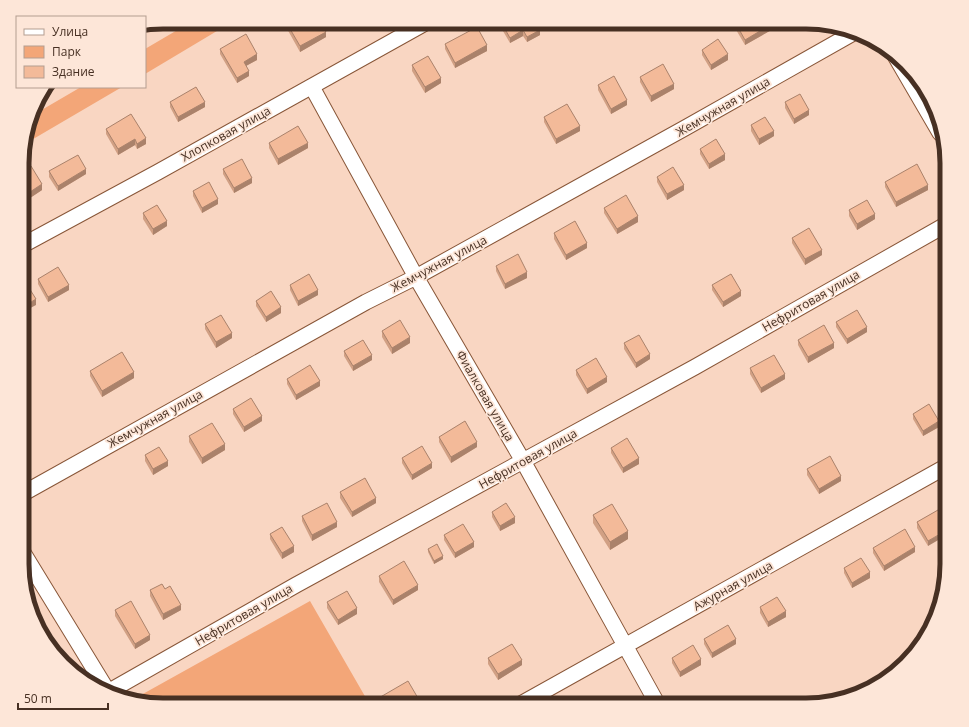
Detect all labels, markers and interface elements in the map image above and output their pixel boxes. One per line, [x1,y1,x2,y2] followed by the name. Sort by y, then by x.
[16,16,146,88] legend
[52,23,88,40] text: Улица
[52,43,82,60] text: Парк
[52,63,95,80] text: Здание
[672,73,773,141] street label: Жемчужная улица
[178,102,274,165] street label: Хлопковая улица
[388,231,490,296] street label: Жемчужная улица
[759,266,863,335] street label: Нефритовая улица
[453,347,518,444] street label: Фиалковая улица
[104,385,205,452] street label: Жемчужная улица
[476,424,580,493] street label: Нефритовая улица
[690,557,776,614] street label: Ажурная улица
[192,580,296,649] street label: Нефритовая улица
[18,685,108,711] scale bar
[24,690,52,707] text: 50 m

